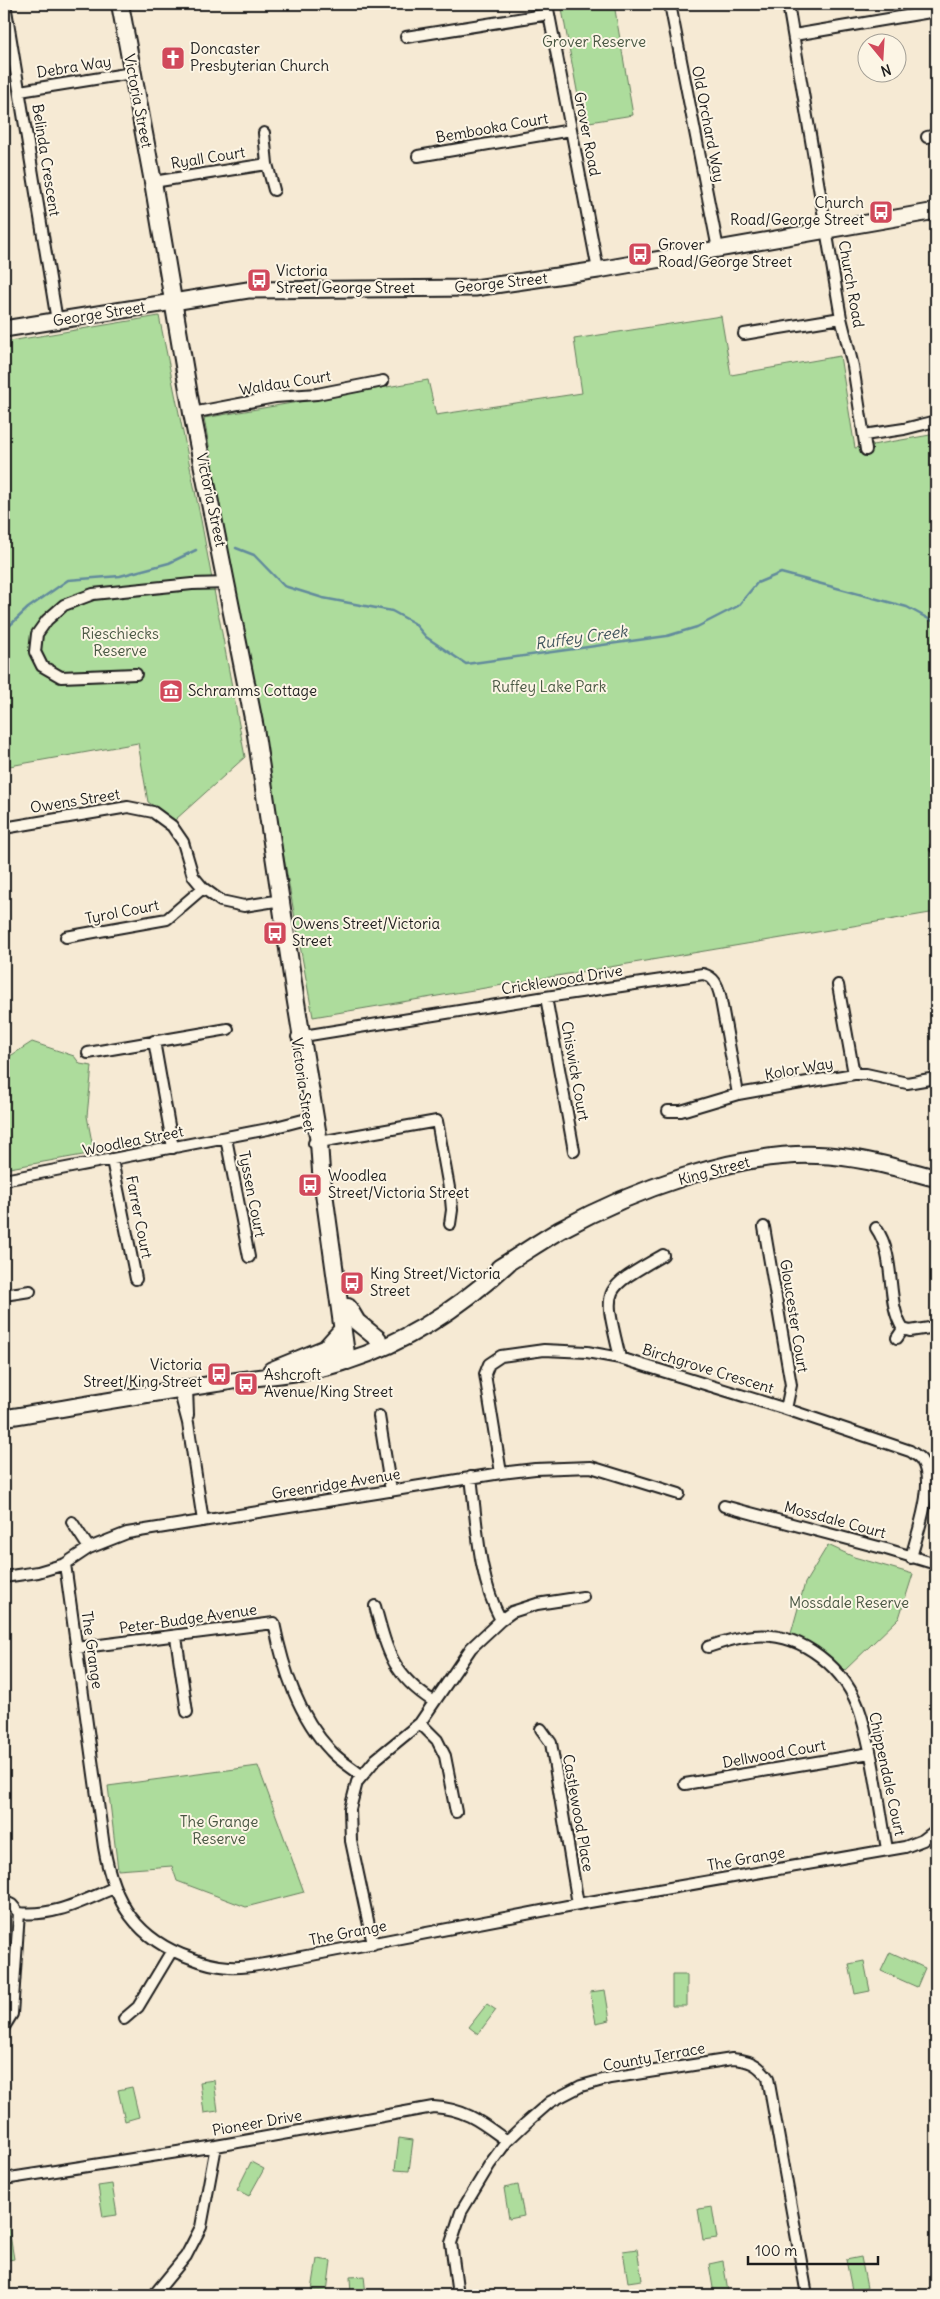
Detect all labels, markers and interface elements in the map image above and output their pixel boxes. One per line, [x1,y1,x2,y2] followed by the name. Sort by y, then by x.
[542,32,646,51] park label: Grover Reserve
[858,32,908,82] north arrow
[190,39,330,75] place label: Doncaster Presbyterian Church
[160,45,186,71] church icon: Doncaster Presbyterian Church
[35,51,113,82] street label: Debra Way
[120,52,157,150] street label: Victoria Street
[879,60,893,80] text: N
[688,64,729,184] street label: Old Orchard Way
[570,90,605,178] street label: Grover Road
[28,102,65,218] street label: Belinda Crescent
[434,108,550,147] street label: Bembooka Court
[169,142,246,173] street label: Ryall Court
[730,193,864,229] place label: Church Road/George Street
[868,199,894,225] bus stop icon: Church Road/George Street
[658,235,792,271] place label: Grover Road/George Street
[834,239,869,329] street label: Church Road
[627,241,653,267] bus stop icon: Grover Road/George Street
[276,261,415,297] place label: Victoria Street/George Street
[246,267,272,293] bus stop icon: Victoria Street/George Street
[454,268,548,297] street label: George Street
[51,297,147,330] street label: George Street
[238,366,332,399] street label: Waldau Court
[192,451,231,549] street label: Victoria Street
[534,620,630,653] water label: Ruffey Creek
[81,624,159,660] park label: Rieschiecks Reserve
[492,677,607,696] park label: Ruffey Lake Park
[158,678,184,704] museum icon: Schramms Cottage
[188,681,317,700] place label: Schramms Cottage
[29,784,121,817] street label: Owens Street
[83,895,160,928] street label: Tyrol Court
[292,914,440,950] place label: Owens Street/Victoria Street
[262,920,288,946] bus stop icon: Owens Street/Victoria Street
[500,961,624,998] street label: Cricklewood Drive
[557,1020,594,1122] street label: Chiswick Court
[287,1036,320,1134] street label: Victoria Street
[763,1053,835,1084] street label: Kolor Way
[81,1121,185,1160] street label: Woodlea Street
[235,1149,270,1239] street label: Tyssen Court
[676,1152,752,1189] street label: King Street
[328,1166,469,1202] place label: Woodlea Street/Victoria Street
[297,1172,323,1198] bus stop icon: Woodlea Street/Victoria Street
[122,1174,157,1260] street label: Farrer Court
[776,1258,813,1374] street label: Gloucester Court
[370,1264,501,1300] place label: King Street/Victoria Street
[339,1270,365,1296] bus stop icon: King Street/Victoria Street
[640,1339,776,1398] street label: Birchgrove Crescent
[83,1355,202,1391] place label: Victoria Street/King Street
[206,1361,232,1387] bus stop icon: Victoria Street/King Street
[264,1365,393,1401] place label: Ashcroft Avenue/King Street
[233,1371,259,1397] bus stop icon: Ashcroft Avenue/King Street
[270,1464,402,1503] street label: Greenridge Avenue
[782,1497,888,1542] street label: Mossdale Court
[789,1593,909,1612] park label: Mossdale Reserve
[118,1599,258,1638] street label: Peter-Budge Avenue
[78,1610,107,1690] street label: The Grange
[865,1710,910,1838] street label: Chippendale Court
[721,1735,827,1772] street label: Dellwood Court
[559,1753,598,1873] street label: Castlewood Place
[180,1812,258,1848] park label: The Grange Reserve
[706,1842,786,1875] street label: The Grange
[307,1916,388,1949] street label: The Grange
[601,2038,707,2075] street label: County Terrace
[211,2105,303,2140] street label: Pioneer Drive
[748,2234,878,2266] scale bar
[755,2241,797,2260] text: 100 m

